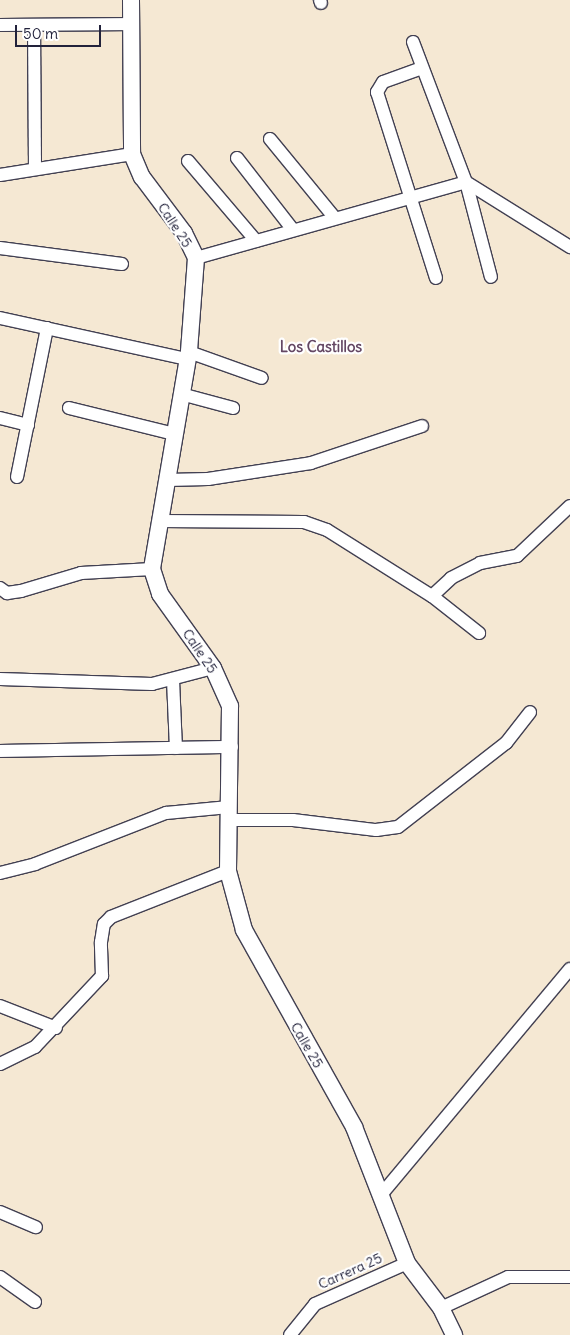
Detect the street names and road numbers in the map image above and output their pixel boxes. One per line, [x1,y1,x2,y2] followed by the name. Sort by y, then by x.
[154,199,196,251] street label: Calle 25
[179,626,221,676] street label: Calle 25
[287,1019,327,1071] street label: Calle 25
[315,1249,385,1293] street label: Carrera 25

